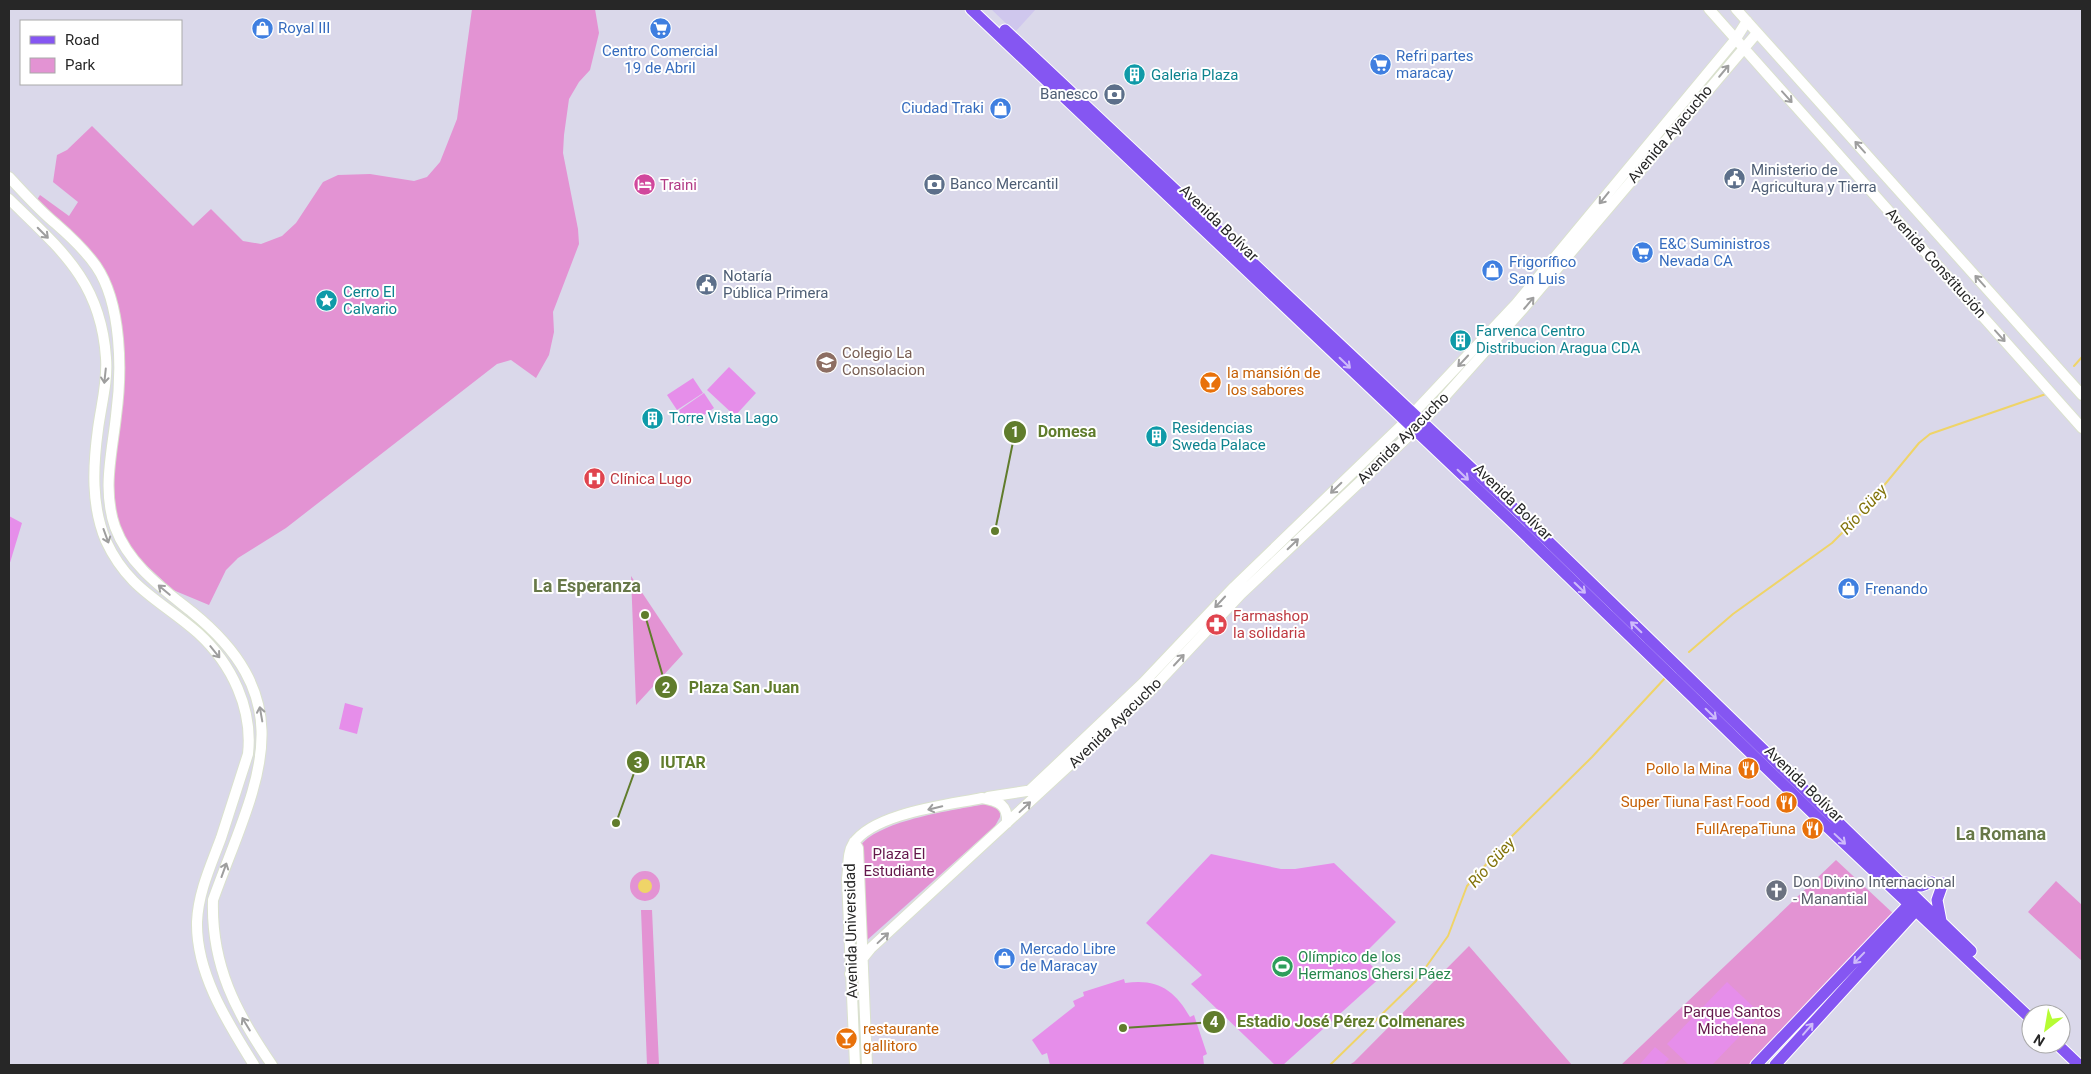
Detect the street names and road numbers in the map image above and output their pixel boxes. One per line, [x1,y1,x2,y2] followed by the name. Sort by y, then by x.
[1624,81,1716,187] street label: Avenida Ayacucho
[1176,181,1262,265] street label: Avenida Bolívar
[1882,204,1990,322] street label: Avenida Constitución
[1353,388,1453,488] street label: Avenida Ayacucho
[1470,460,1556,544] street label: Avenida Bolívar
[1065,674,1165,772] street label: Avenida Ayacucho
[1761,742,1847,826] street label: Avenida Bolívar
[841,863,861,999] street label: Avenida Universidad

